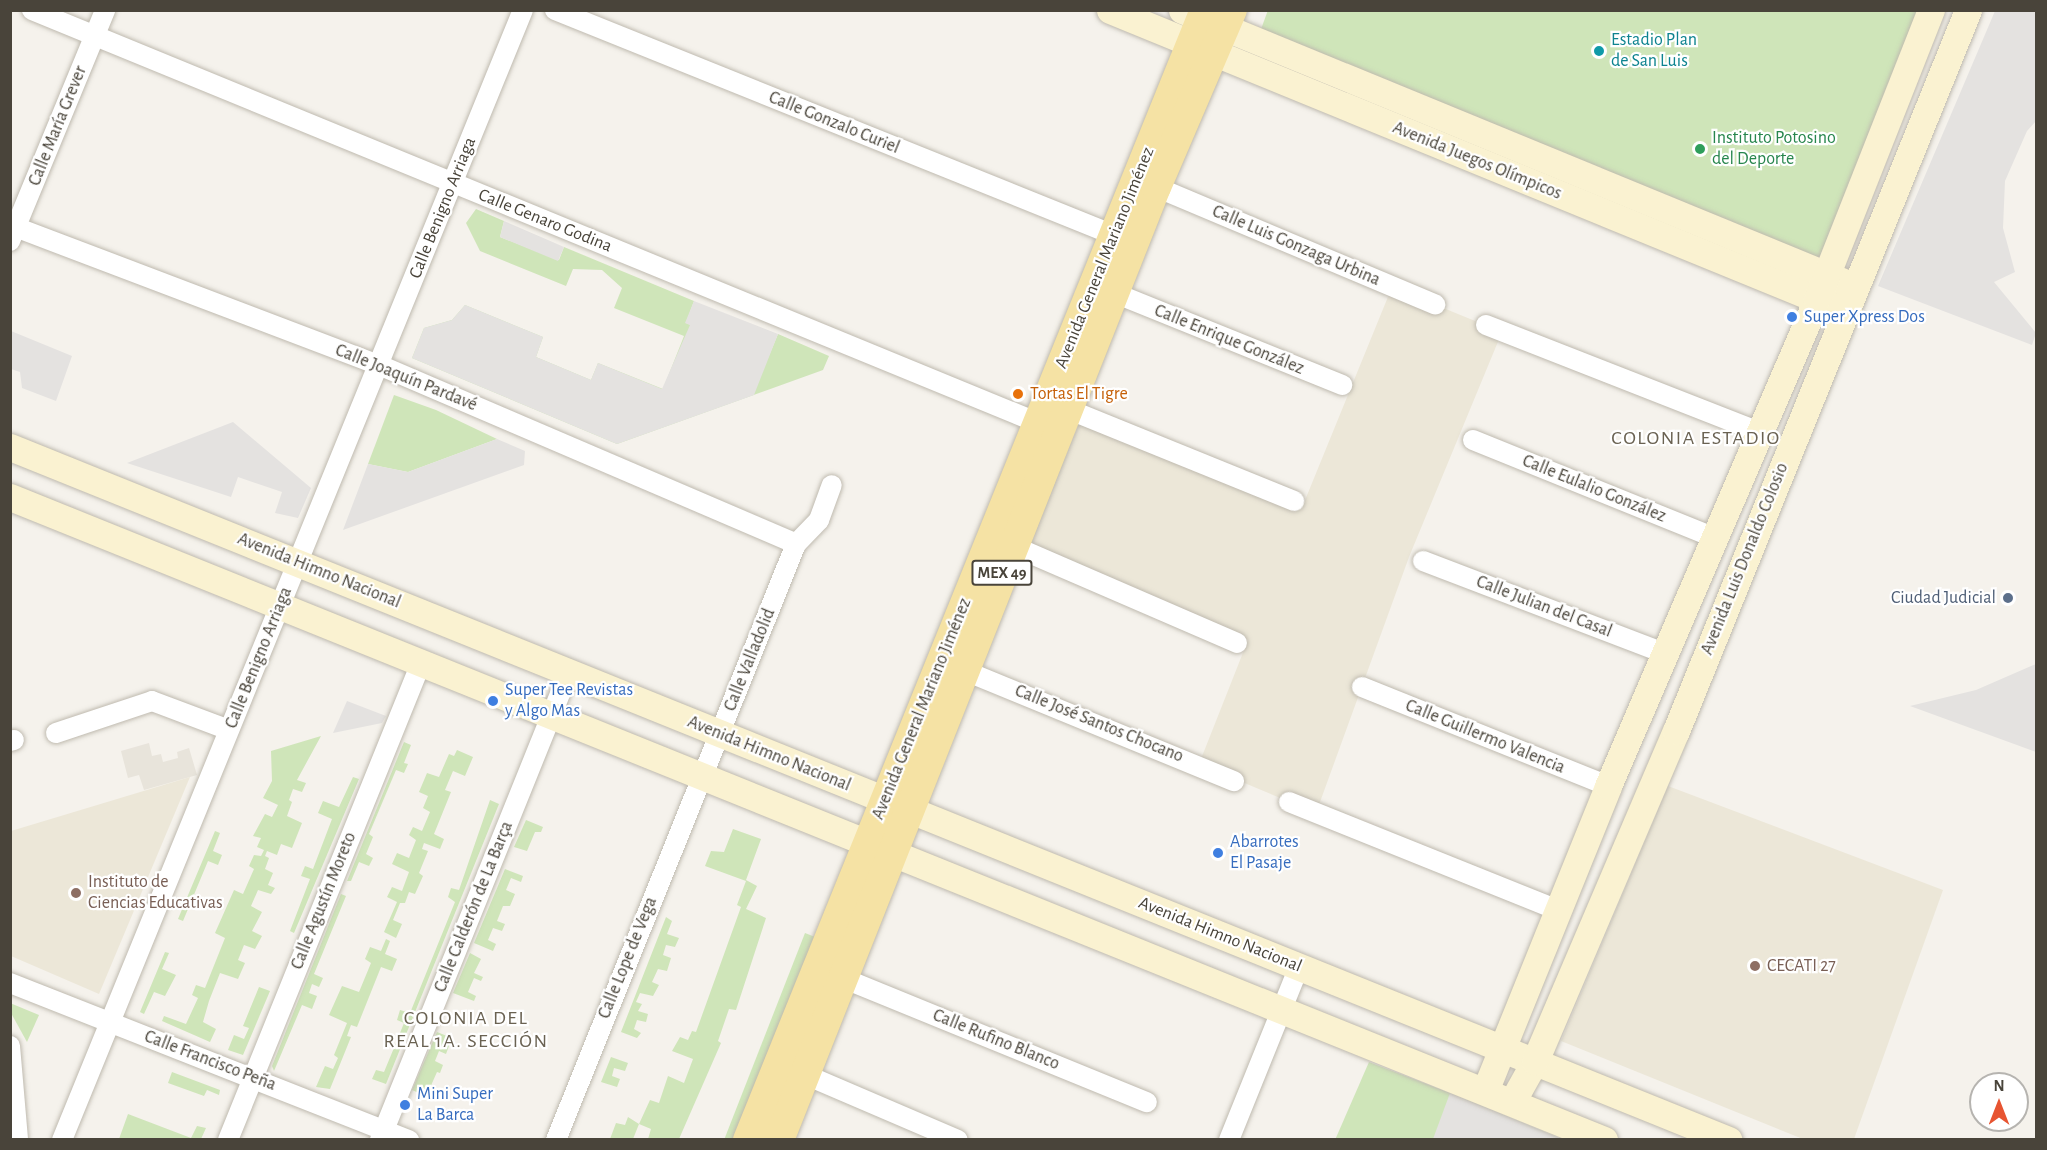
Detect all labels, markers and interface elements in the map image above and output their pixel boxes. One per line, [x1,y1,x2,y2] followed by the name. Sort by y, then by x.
[1611,30,1697,72] place label: Estadio Plan de San Luis
[1592,44,1606,58] marker: Estadio Plan de San Luis
[24,63,92,189] street label: Calle María Grever
[765,87,903,159] street label: Calle Gonzalo Curiel
[1389,117,1565,205] street label: Avenida Juegos Olímpicos
[1712,128,1836,170] place label: Instituto Potosino del Deporte
[405,134,481,282] street label: Calle Benigno Arriaga
[1693,142,1707,156] marker: Instituto Potosino del Deporte
[1051,144,1159,372] street label: Avenida General Mariano Jiménez
[475,184,615,258] street label: Calle Genaro Godina
[1209,201,1383,291] street label: Calle Luis Gonzaga Urbina
[1151,300,1307,380] street label: Calle Enrique González
[1804,306,1925,328] place label: Super Xpress Dos
[1785,310,1799,324] marker: Super Xpress Dos
[332,340,480,416] street label: Calle Joaquín Pardavé
[1030,383,1128,405] place label: Tortas El Tigre
[1011,387,1025,401] marker: Tortas El Tigre
[1611,426,1781,450] district label: COLONIA ESTADIO
[1519,450,1669,528] street label: Calle Eulalio González
[1697,460,1793,658] street label: Avenida Luis Donaldo Colosio
[234,528,404,614] street label: Avenida Himno Nacional
[970,560,1034,586] road number: MEX 49
[1473,571,1615,643] street label: Calle Julian del Casal
[221,584,297,732] street label: Calle Benigno Arriaga
[1891,587,1996,609] place label: Ciudad Judicial
[2001,591,2015,605] marker: Ciudad Judicial
[868,595,976,823] street label: Avenida General Mariano Jiménez
[720,606,780,714] street label: Calle Valladolid
[505,680,633,722] place label: Super Tee Revistas y Algo Mas
[1012,680,1186,768] street label: Calle José Santos Chocano
[486,694,500,708] marker: Super Tee Revistas y Algo Mas
[1402,695,1568,779] street label: Calle Guillermo Valencia
[684,711,854,797] street label: Avenida Himno Nacional
[430,818,518,996] street label: Calle Calderón de La Barça
[287,829,361,973] street label: Calle Agustín Moreto
[1230,832,1299,874] place label: Abarrotes El Pasaje
[1211,846,1225,860] marker: Abarrotes El Pasaje
[88,872,223,914] place label: Instituto de Ciencias Educativas
[69,886,83,900] marker: Instituto de Ciencias Educativas
[1135,892,1305,978] street label: Avenida Himno Nacional
[594,894,662,1022] street label: Calle Lope de Vega
[1767,955,1836,977] place label: CECATI 27
[1748,959,1762,973] marker: CECATI 27
[929,1005,1063,1075] street label: Calle Rufino Blanco
[383,1006,549,1053] district label: COLONIA DEL REAL 1A. SECCIÓN
[141,1026,279,1096] street label: Calle Francisco Peña
[1969,1072,2029,1132] north arrow
[1993,1078,2005,1094] text: N
[417,1084,493,1126] place label: Mini Super La Barca
[398,1098,412,1112] marker: Mini Super La Barca

